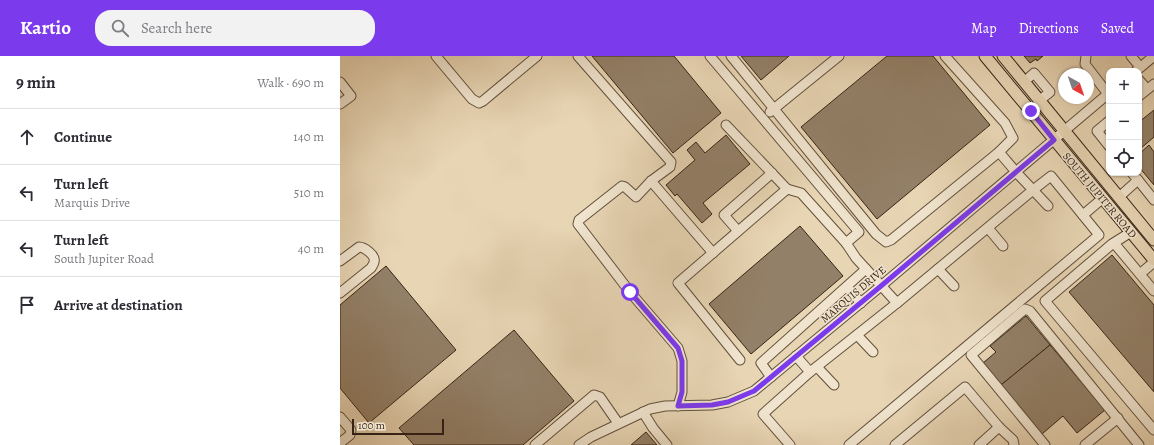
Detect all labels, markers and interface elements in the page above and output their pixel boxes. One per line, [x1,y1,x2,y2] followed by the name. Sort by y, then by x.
[95,10,375,46] search box
[20,15,71,41] text: Kartio
[109,17,131,39] icon: search
[141,18,212,38] text: Search here
[971,19,997,38] text: Map
[1019,19,1079,38] text: Directions
[1101,19,1134,38] text: Saved
[1058,68,1094,104] north arrow
[1106,68,1142,176] map controls
[1106,68,1142,104] button: +
[16,71,56,94] text: 9 min
[257,74,324,91] text: Walk · 690 m
[1022,102,1040,120] route end
[1106,104,1142,140] button: −
[16,126,38,148] icon: ahead
[54,127,112,147] text: Continue
[293,128,324,145] text: 140 m
[1106,140,1142,176] button: locate
[1059,149,1140,242] street label: SOUTH JUPITER ROAD
[54,174,109,194] text: Turn left
[16,182,38,204] icon: left
[294,184,324,201] text: 510 m
[54,194,130,211] text: Marquis Drive
[54,230,109,250] text: Turn left
[16,238,38,260] icon: left
[298,240,324,257] text: 40 m
[54,250,154,267] text: South Jupiter Road
[817,263,889,326] street label: MARQUIS DRIVE
[621,283,639,301] route start
[16,294,38,316] icon: arrive
[54,295,183,315] text: Arrive at destination
[352,417,444,436] scale bar
[358,418,385,433] text: 100 m

